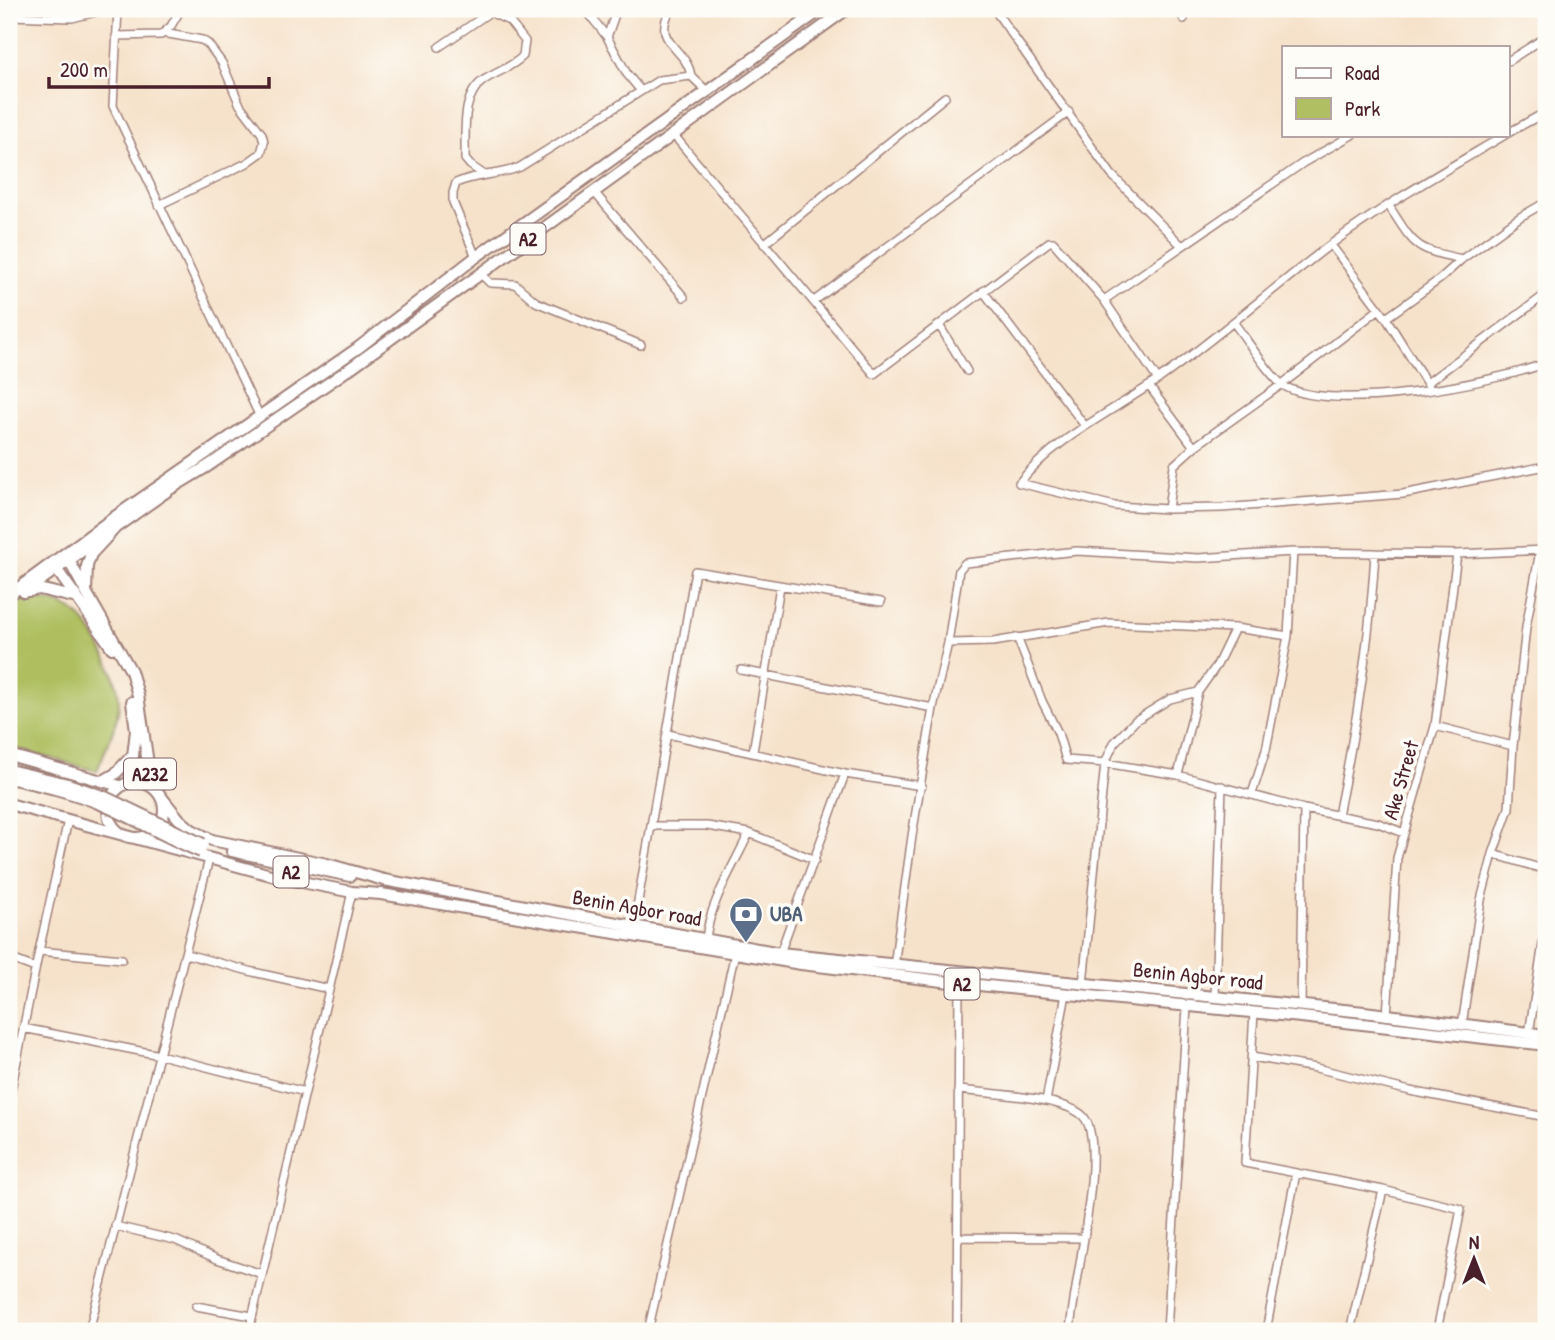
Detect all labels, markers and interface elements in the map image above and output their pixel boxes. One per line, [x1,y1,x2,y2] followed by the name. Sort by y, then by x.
[49,46,270,90] scale bar
[1282,46,1510,136] legend
[60,55,108,84] text: 200 m
[1345,58,1379,87] text: Road
[1345,94,1380,123] text: Park
[510,224,546,255] road number: A2
[1375,736,1426,823] street label: Ake Street
[124,758,176,790] road number: A232
[274,856,308,888] road number: A2
[570,882,704,933] street label: Benin Agbor road
[727,895,765,944] bank icon: UBA
[770,899,803,928] place label: UBA
[1132,954,1264,997] street label: Benin Agbor road
[944,968,979,1000] road number: A2
[1440,1224,1510,1294] north arrow
[1469,1229,1479,1255] text: N

